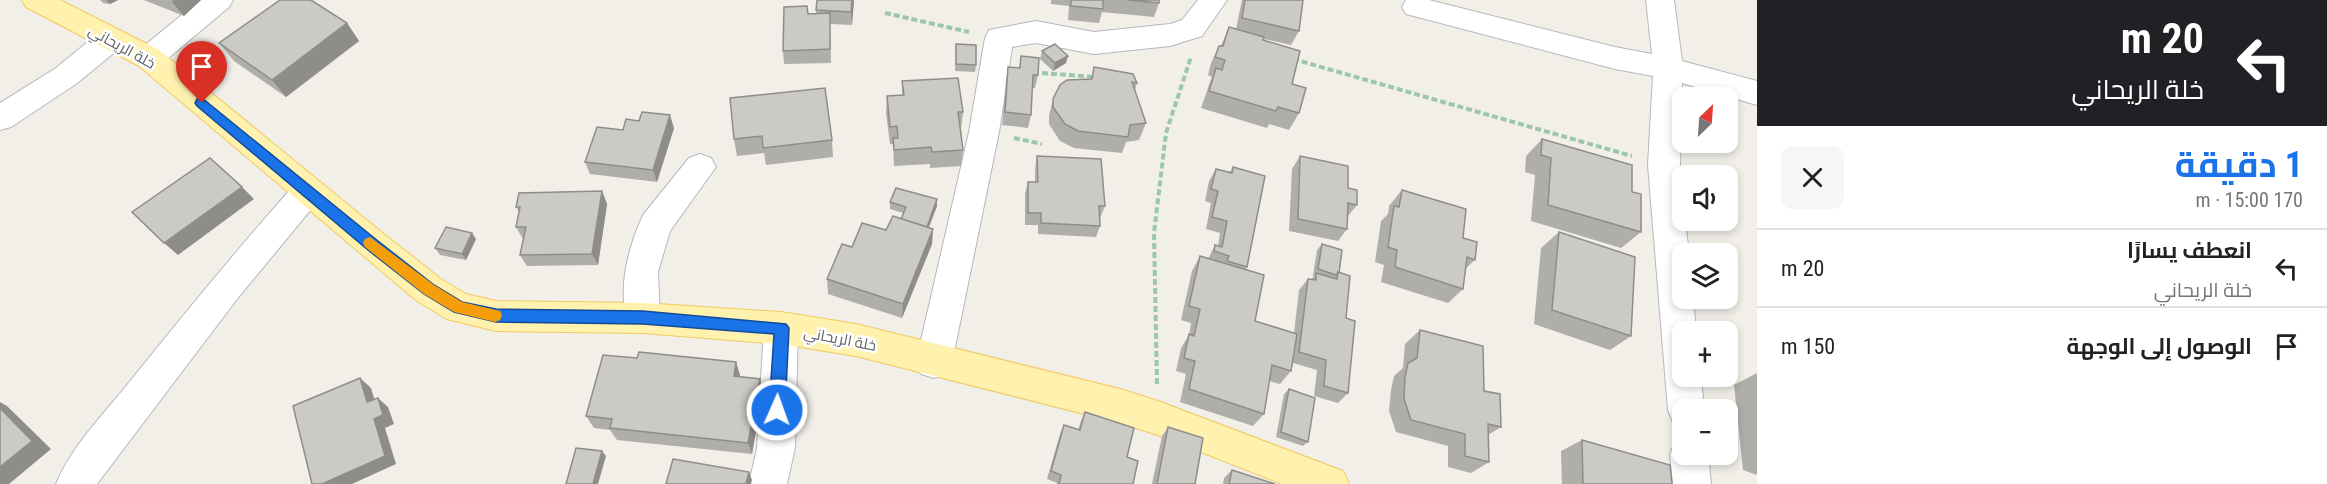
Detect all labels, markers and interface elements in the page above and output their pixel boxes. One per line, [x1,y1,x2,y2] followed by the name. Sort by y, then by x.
[2121,14,2204,63] text: 20 m
[84,21,159,75] street label: خلة الريحاني
[2225,24,2303,102] icon: left
[176,41,227,103] pin
[185,50,218,83] icon: arrive
[2071,74,2204,106] text: خلة الريحاني
[1672,87,1738,153] north arrow
[1672,87,1738,465] map controls
[2175,144,2303,186] text: 1 دقيقة
[1781,146,1844,209] button: close
[1672,165,1738,231] button: sound
[2196,188,2303,212] text: 170 m · 15:00
[2127,238,2252,263] text: انعطف يسارًا
[1672,243,1738,309] button: layers
[2270,252,2303,285] icon: left
[1781,256,1824,281] text: 20 m
[2154,278,2252,302] text: خلة الريحاني
[1672,321,1738,387] button: +
[802,323,878,358] street label: خلة الريحاني
[2270,330,2303,363] icon: arrive
[1781,334,1835,359] text: 150 m
[2067,334,2252,359] text: الوصول إلى الوجهة
[745,378,809,442] position arrow
[1672,399,1738,465] button: −

